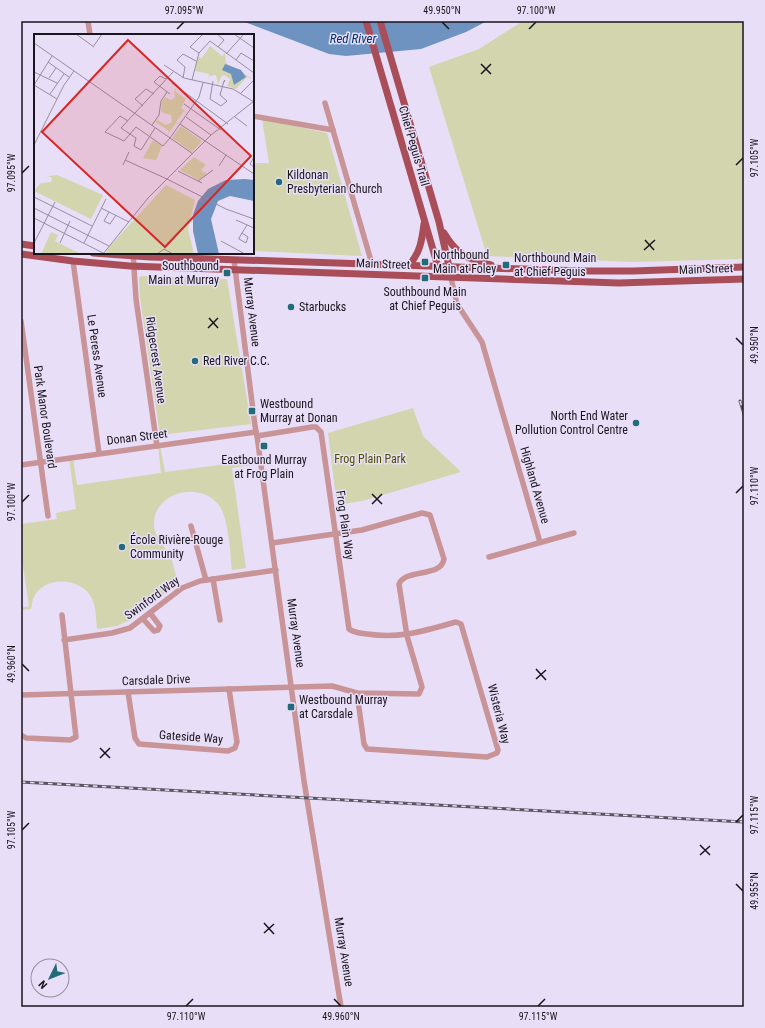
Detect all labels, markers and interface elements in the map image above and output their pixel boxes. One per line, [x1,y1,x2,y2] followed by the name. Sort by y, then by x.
[165,5,204,16] text: 97.095°W
[423,5,461,16] text: 49.950°N
[517,5,556,16] text: 97.100°W
[330,31,377,46] water label: Red River
[34,34,254,254] inset map
[396,104,432,188] street label: Chief Peguis Trail
[749,138,760,177] text: 97.105°W
[6,153,17,192] text: 97.095°W
[287,168,383,196] place label: Kildonan Presbyterian Church
[274,177,284,187] marker: Kildonan Presbyterian Church
[433,248,496,276] place label: Northbound Main at Foley
[514,251,597,279] place label: Northbound Main at Chief Peguis
[356,256,411,272] street label: Main Street
[420,257,430,267] marker: Northbound Main at Foley
[148,259,219,287] place label: Southbound Main at Murray
[501,260,511,270] marker: Northbound Main at Chief Peguis
[679,261,734,277] street label: Main Street
[222,268,232,278] marker: Southbound Main at Murray
[420,273,430,283] marker: Southbound Main at Chief Peguis
[241,276,263,348] street label: Murray Avenue
[383,285,467,313] place label: Southbound Main at Chief Peguis
[299,300,346,314] place label: Starbucks
[286,302,296,312] marker: Starbucks
[84,314,110,399] street label: Le Peress Avenue
[143,316,169,405] street label: Ridgecrest Avenue
[749,326,760,364] text: 49.950°N
[203,354,270,368] place label: Red River C.C.
[190,356,200,366] marker: Red River C.C.
[31,364,59,470] street label: Park Manor Boulevard
[260,397,338,425] place label: Westbound Murray at Donan
[247,406,257,416] marker: Westbound Murray at Donan
[515,409,628,437] place label: North End Water Pollution Control Centre
[631,418,641,428] marker: North End Water Pollution Control Centre
[106,426,169,448] street label: Donan Street
[259,441,269,451] marker: Eastbound Murray at Frog Plain
[517,445,553,525] street label: Highland Avenue
[334,452,406,466] park label: Frog Plain Park
[221,453,307,481] place label: Eastbound Murray at Frog Plain
[749,466,760,505] text: 97.110°W
[6,482,17,521] text: 97.100°W
[333,489,357,561] street label: Frog Plain Way
[130,532,223,561] place label: École Rivière-Rouge Community
[117,542,127,552] marker: École Rivière-Rouge Community
[122,573,182,623] street label: Swinford Way
[284,597,308,669] street label: Murray Avenue
[6,645,17,683] text: 49.960°N
[122,672,191,688] street label: Carsdale Drive
[485,683,513,745] street label: Wisteria Way
[299,693,387,721] place label: Westbound Murray at Carsdale
[286,702,296,712] marker: Westbound Murray at Carsdale
[158,728,224,746] street label: Gateside Way
[749,795,760,834] text: 97.115°W
[6,810,17,849] text: 97.105°W
[749,872,760,910] text: 49.955°N
[332,916,356,988] street label: Murray Avenue
[30,958,70,998] north arrow
[36,977,50,991] text: N
[167,1011,206,1022] text: 97.110°W
[322,1011,360,1022] text: 49.960°N
[519,1011,558,1022] text: 97.115°W

